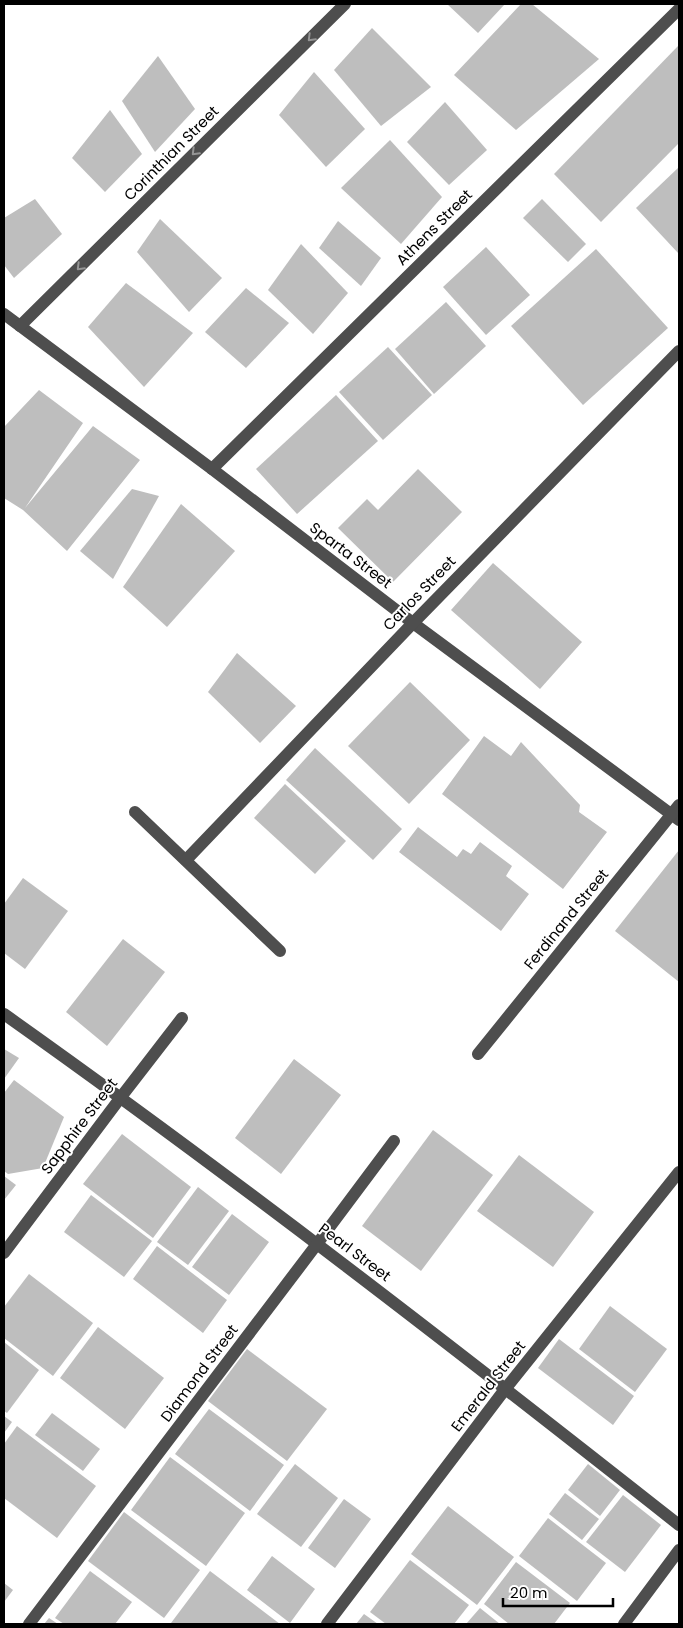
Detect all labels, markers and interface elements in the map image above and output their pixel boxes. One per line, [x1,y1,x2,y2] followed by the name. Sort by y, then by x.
[307,32,316,41] one-way arrow
[119,101,223,205] street label: Corinthian Street
[192,146,201,155] one-way arrow
[391,184,477,270] street label: Athens Street
[76,261,85,270] one-way arrow
[305,517,397,593] street label: Sparta Street
[378,551,460,635] street label: Carlos Street
[519,864,613,974] street label: Ferdinand Street
[36,1074,122,1178] street label: Sapphire Street
[315,1218,395,1286] street label: Pearl Street
[155,1320,243,1426] street label: Diamond Street
[446,1336,530,1436] street label: Emerald Street
[503,1576,613,1608] scale bar
[510,1582,548,1603] text: 20 m

